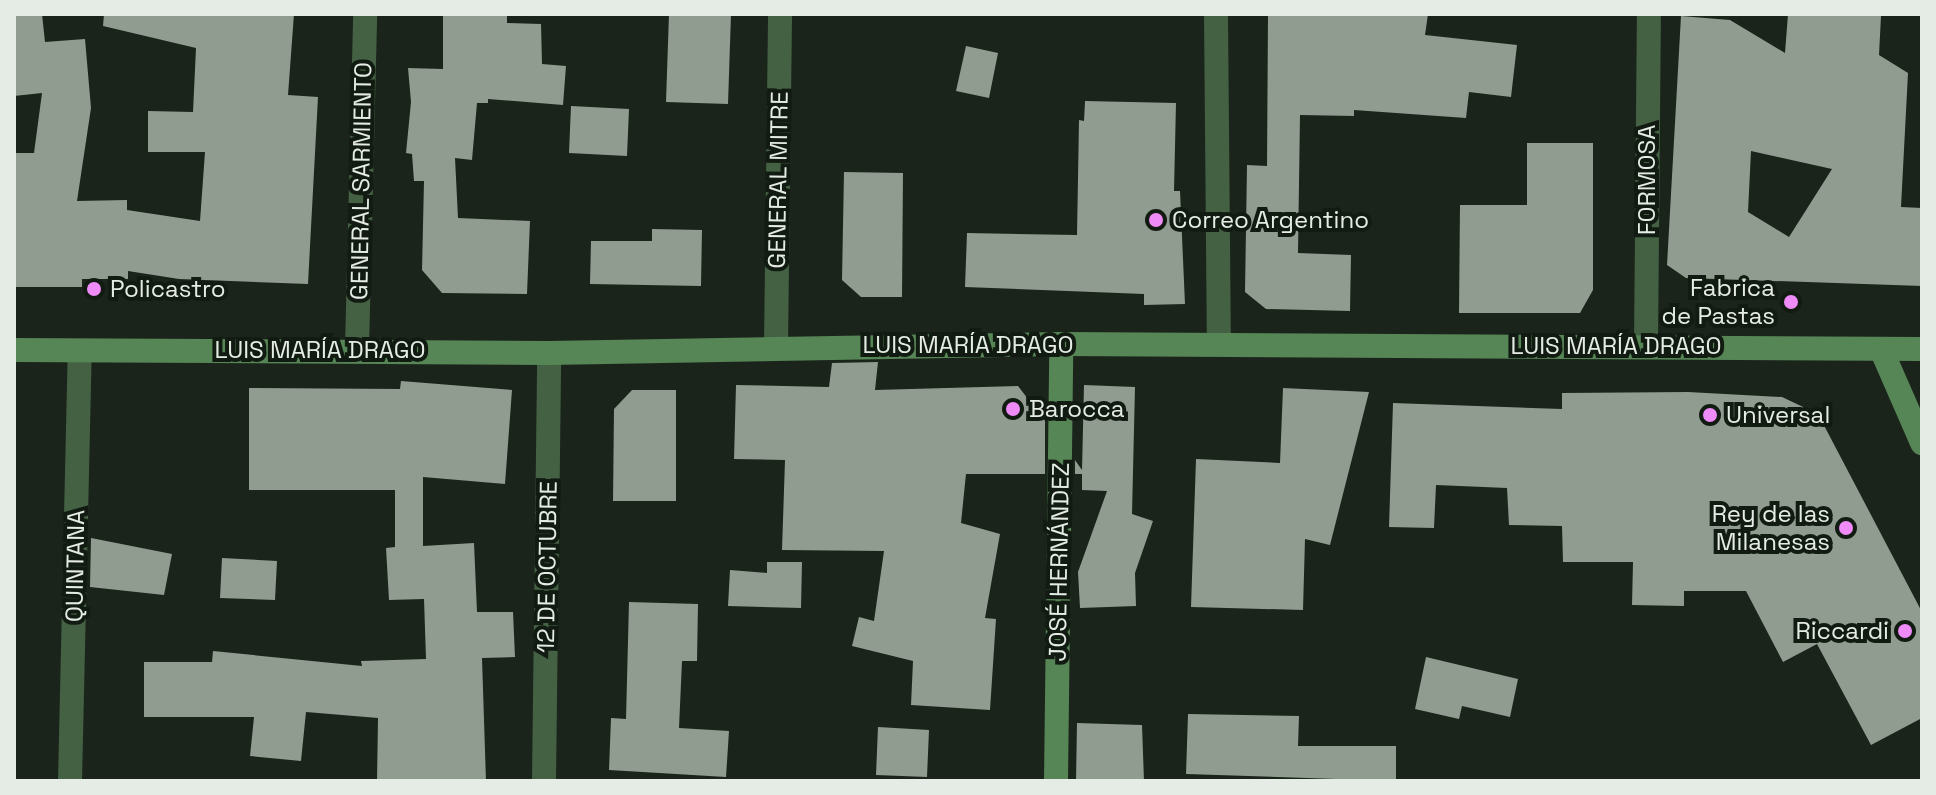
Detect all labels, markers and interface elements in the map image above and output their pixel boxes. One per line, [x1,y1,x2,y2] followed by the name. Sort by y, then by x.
[345,61,377,301] street label: GENERAL SARMIENTO
[762,91,794,269] street label: GENERAL MITRE
[1633,125,1661,235] street label: FORMOSA
[1172,206,1369,234] place label: Correo Argentino
[1147,211,1165,229] marker: Correo Argentino
[1662,274,1775,330] place label: Fabrica de Pastas
[110,275,226,303] place label: Policastro
[85,280,103,298] marker: Policastro
[1782,293,1800,311] marker: Fabrica de Pastas
[862,331,1074,359] street label: LUIS MARÍA DRAGO
[1510,332,1722,360] street label: LUIS MARÍA DRAGO
[214,336,426,364] street label: LUIS MARÍA DRAGO
[1029,395,1125,423] place label: Barocca
[1004,400,1022,418] marker: Barocca
[1726,401,1830,429] place label: Universal
[1701,406,1719,424] marker: Universal
[1043,462,1075,662] street label: JOSÉ HERNÁNDEZ
[531,481,563,653] street label: 12 DE OCTUBRE
[1712,500,1830,556] place label: Rey de las Milanesas
[60,510,90,622] street label: QUINTANA
[1837,519,1855,537] marker: Rey de las Milanesas
[1796,617,1889,645] place label: Riccardi
[1896,622,1914,640] marker: Riccardi

